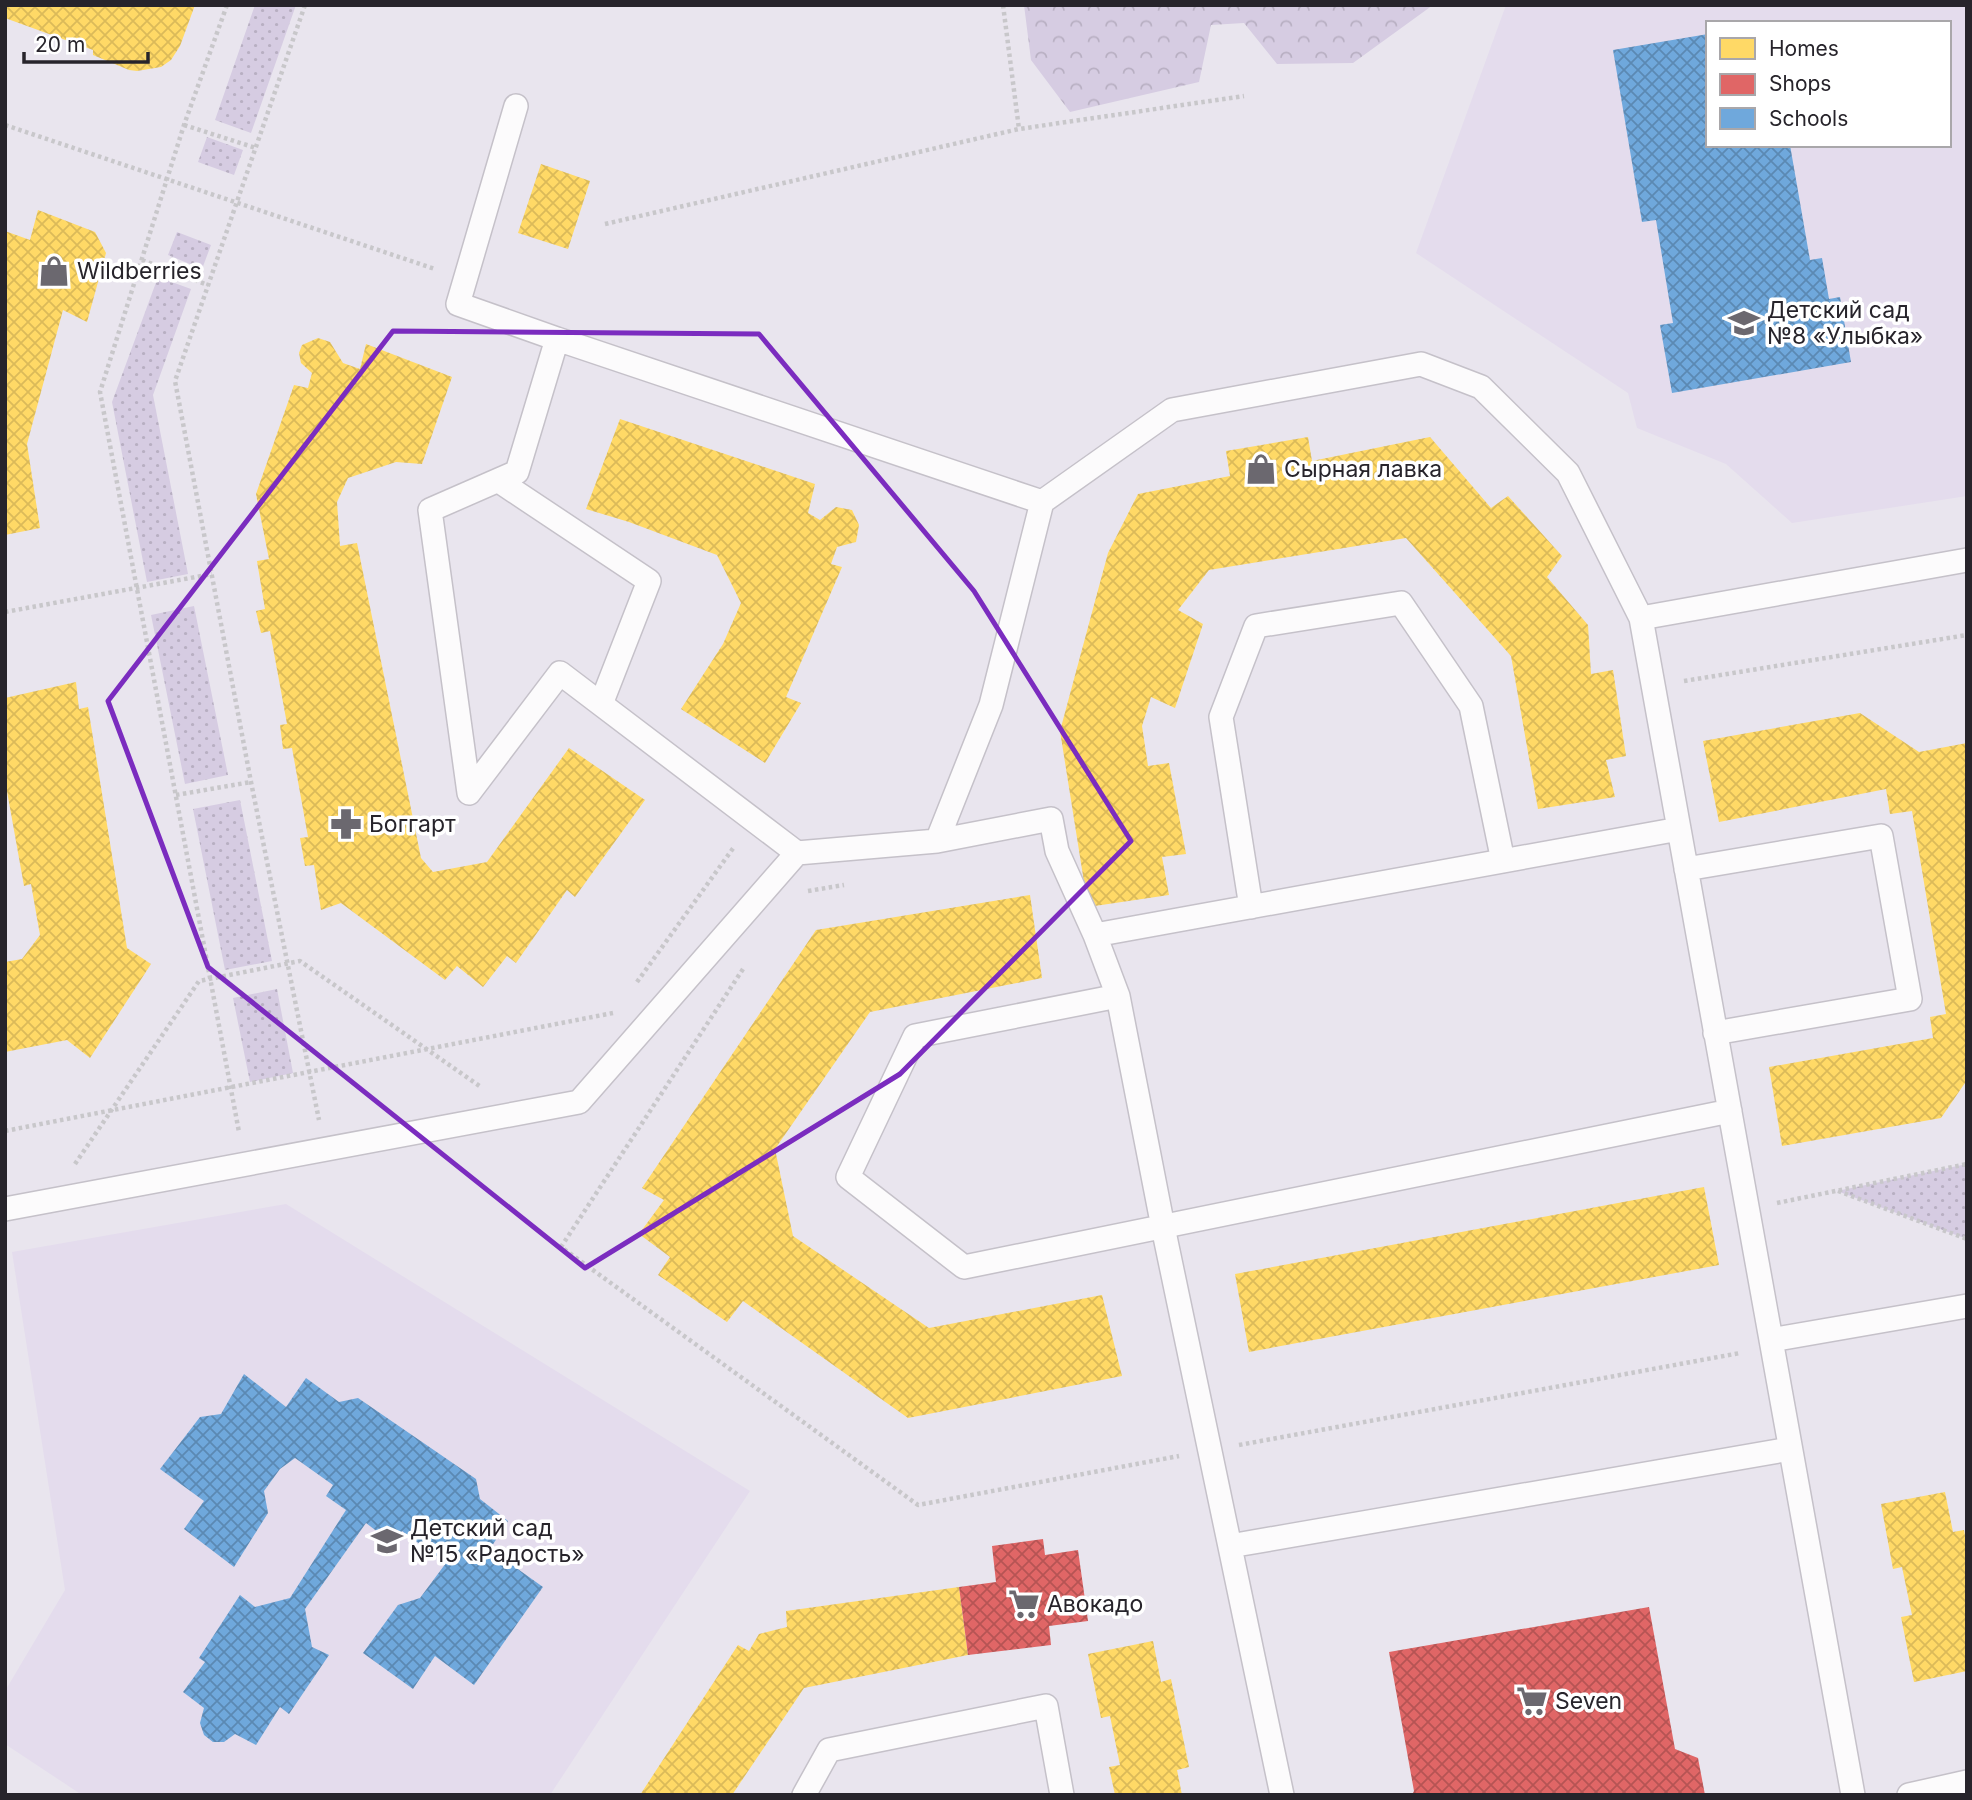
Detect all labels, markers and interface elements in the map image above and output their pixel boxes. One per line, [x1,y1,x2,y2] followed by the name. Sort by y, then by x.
[24,21,149,65] scale bar
[1706,21,1951,147] legend
[35,32,85,57] text: 20 m
[1769,36,1839,61] text: Homes
[1769,71,1831,96] text: Shops
[1769,106,1848,131] text: Schools
[37,254,71,288] shop icon: Wildberries
[77,257,202,285] place label: Wildberries
[1767,296,1923,350] place label: Детский сад №8 «Улыбка»
[1727,306,1761,340] school or university icon: Детский сад №8 «Улыбка»
[1244,452,1278,486] shop icon: Сырная лавка
[1284,455,1442,483] place label: Сырная лавка
[329,807,363,841] pharmacy icon: Боггарт
[369,810,456,838] place label: Боггарт
[410,1514,585,1568] place label: Детский сад №15 «Радость»
[370,1524,404,1558] school or university icon: Детский сад №15 «Радость»
[1007,1587,1041,1621] supermarket icon: Авокадо
[1047,1590,1143,1618] place label: Авокадо
[1515,1684,1549,1718] supermarket icon: Seven
[1555,1687,1622,1715] place label: Seven

